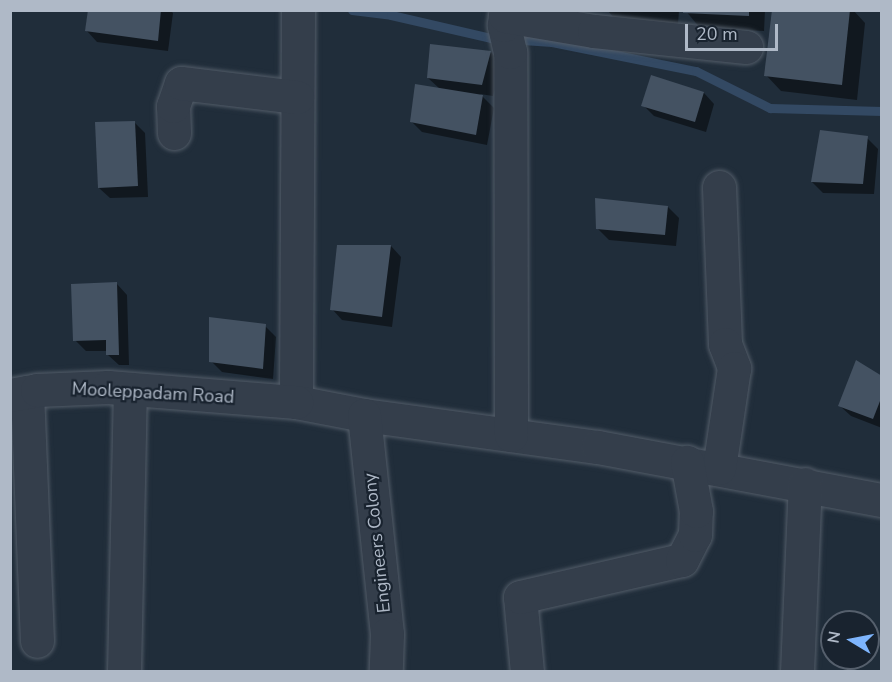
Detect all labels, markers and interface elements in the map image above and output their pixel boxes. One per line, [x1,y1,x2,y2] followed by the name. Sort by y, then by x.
[688,12,781,50] scale bar
[696,22,738,46] text: 20 m
[71,378,235,408] street label: Mooleppadam Road
[359,472,395,614] street label: Engineers Colony
[820,610,880,670] north arrow
[822,629,846,645] text: N

